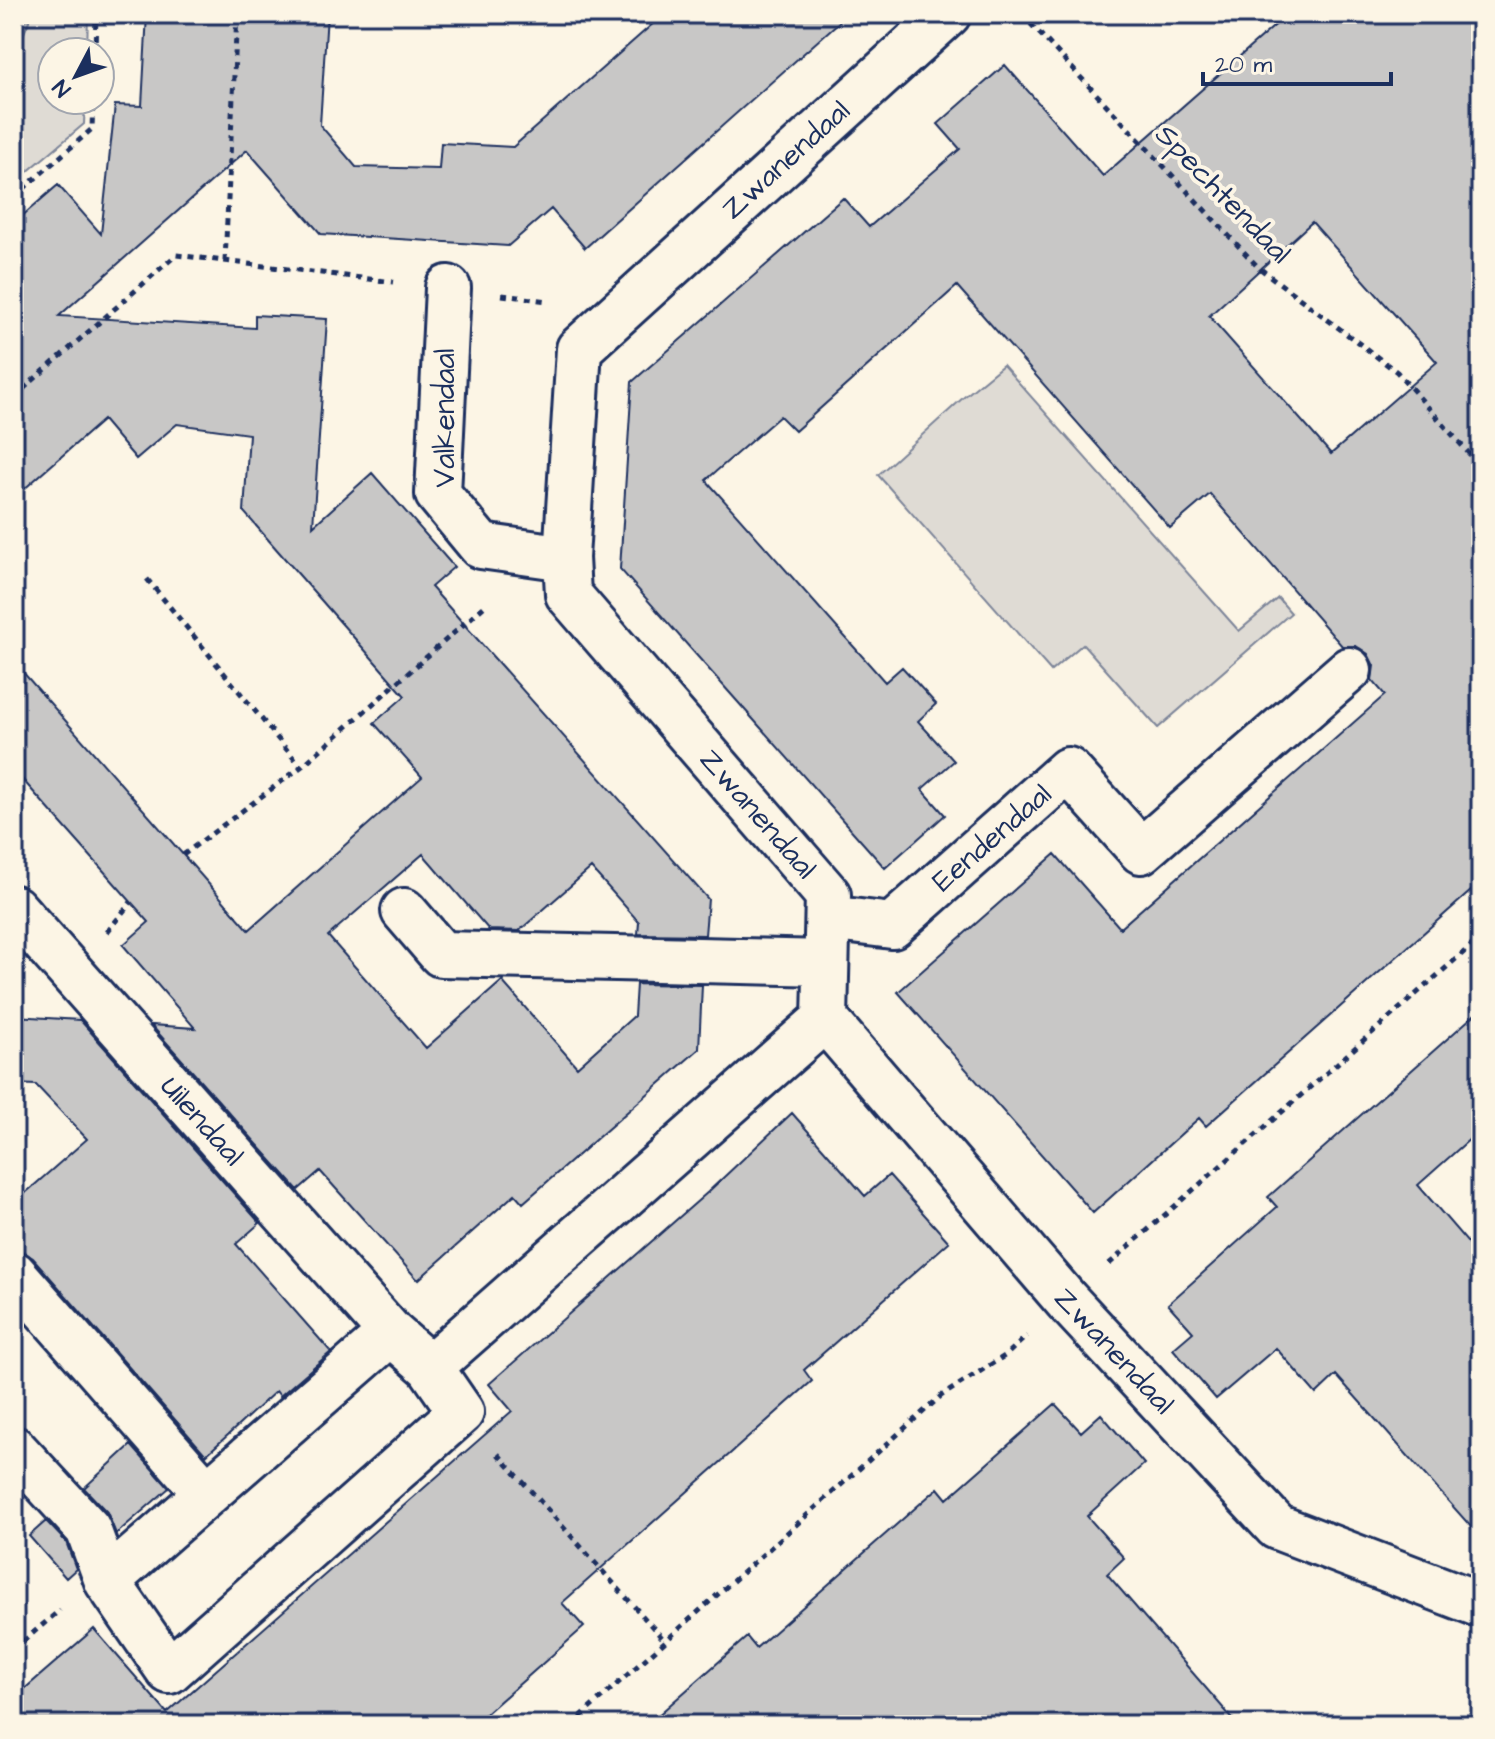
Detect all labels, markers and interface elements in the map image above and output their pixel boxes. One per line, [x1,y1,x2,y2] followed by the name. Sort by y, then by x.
[36,36,116,116] north arrow
[1203,36,1391,86] scale bar
[1215,48,1272,82] text: 20 m
[46,73,78,104] text: N
[713,91,859,229] street label: Zwanendaal
[1145,115,1301,273] street label: Spechtendaal
[424,348,466,488] street label: Valkendaal
[690,740,826,888] street label: Zwanendaal
[923,774,1061,902] street label: Eendendaal
[150,1067,254,1175] street label: Uilendaal
[1044,1278,1184,1424] street label: Zwanendaal

